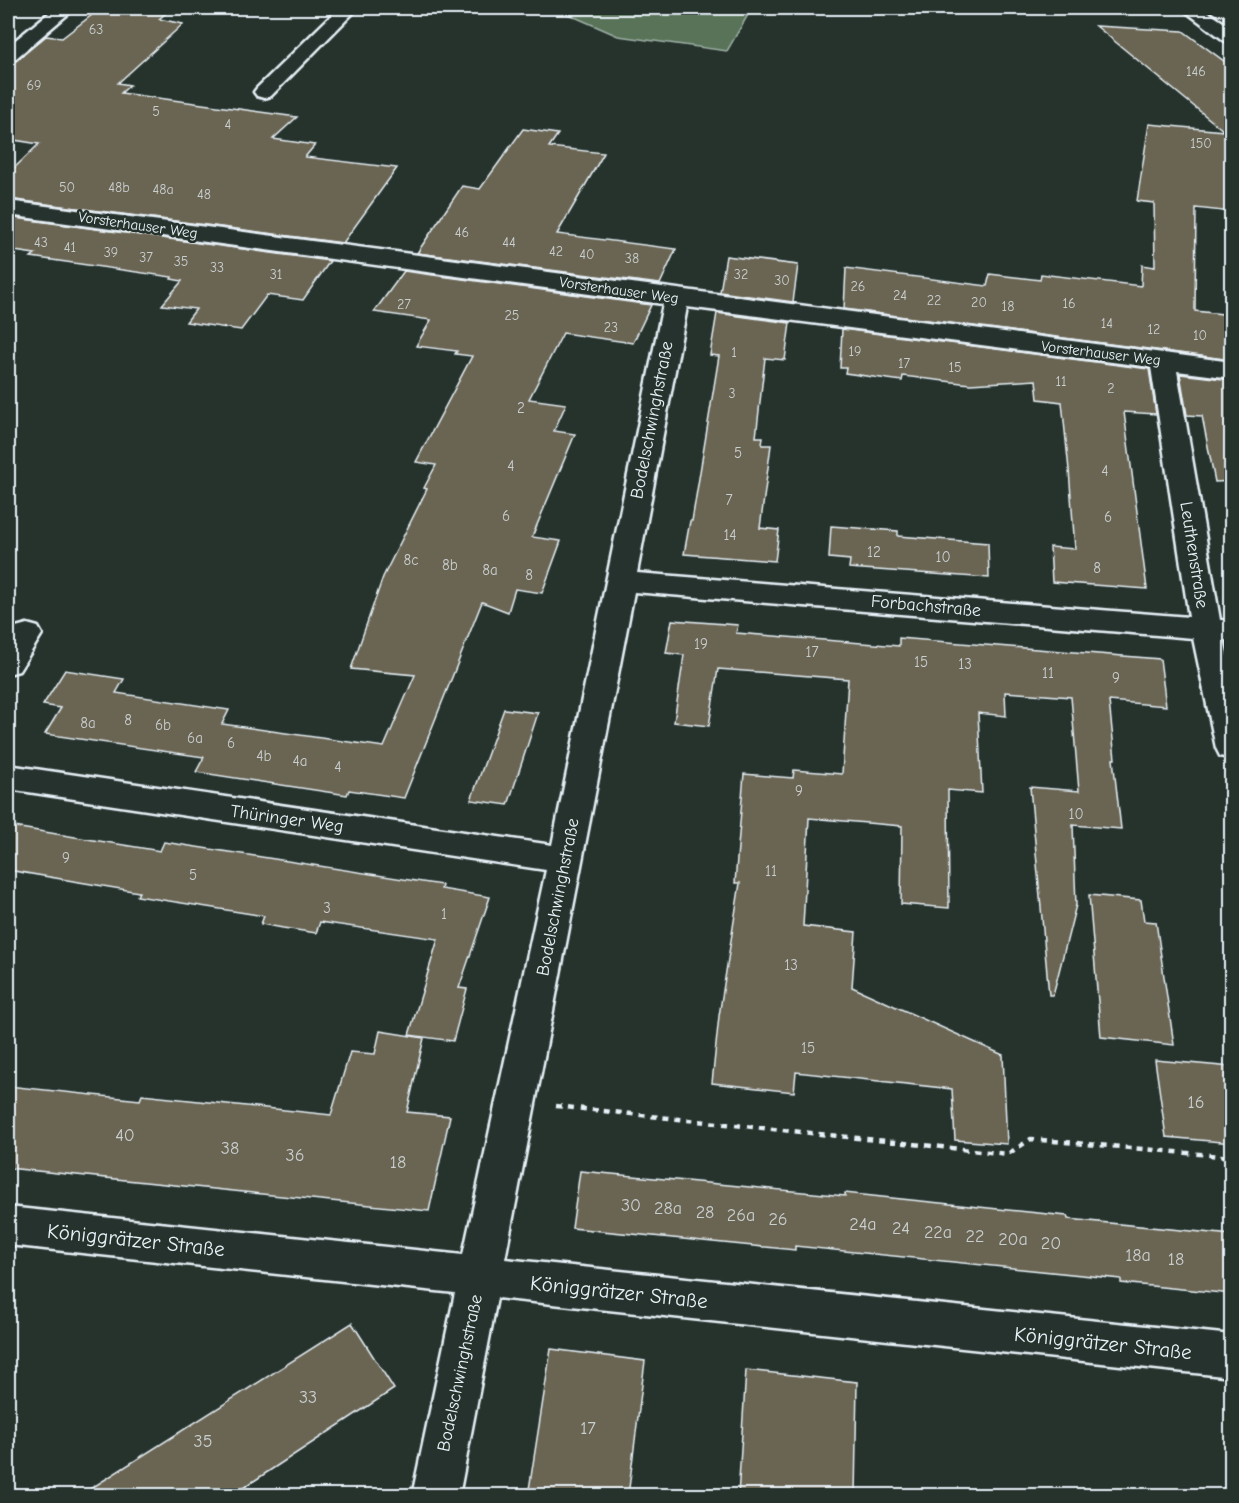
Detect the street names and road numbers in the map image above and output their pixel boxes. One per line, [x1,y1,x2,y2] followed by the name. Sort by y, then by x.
[77,208,199,242] street label: Vorsterhauser Weg
[558,273,680,307] street label: Vorsterhauser Weg
[1040,337,1162,369] street label: Vorsterhauser Weg
[626,339,678,501] street label: Bodelschwinghstraße
[1175,500,1213,610] street label: Leuthenstraße
[870,591,982,621] street label: Forbachstraße
[229,801,345,837] street label: Thüringer Weg
[532,816,584,978] street label: Bodelschwinghstraße
[46,1219,226,1261] street label: Königgrätzer Straße
[529,1271,709,1313] street label: Königgrätzer Straße
[433,1292,487,1454] street label: Bodelschwinghstraße
[1013,1322,1193,1364] street label: Königgrätzer Straße

